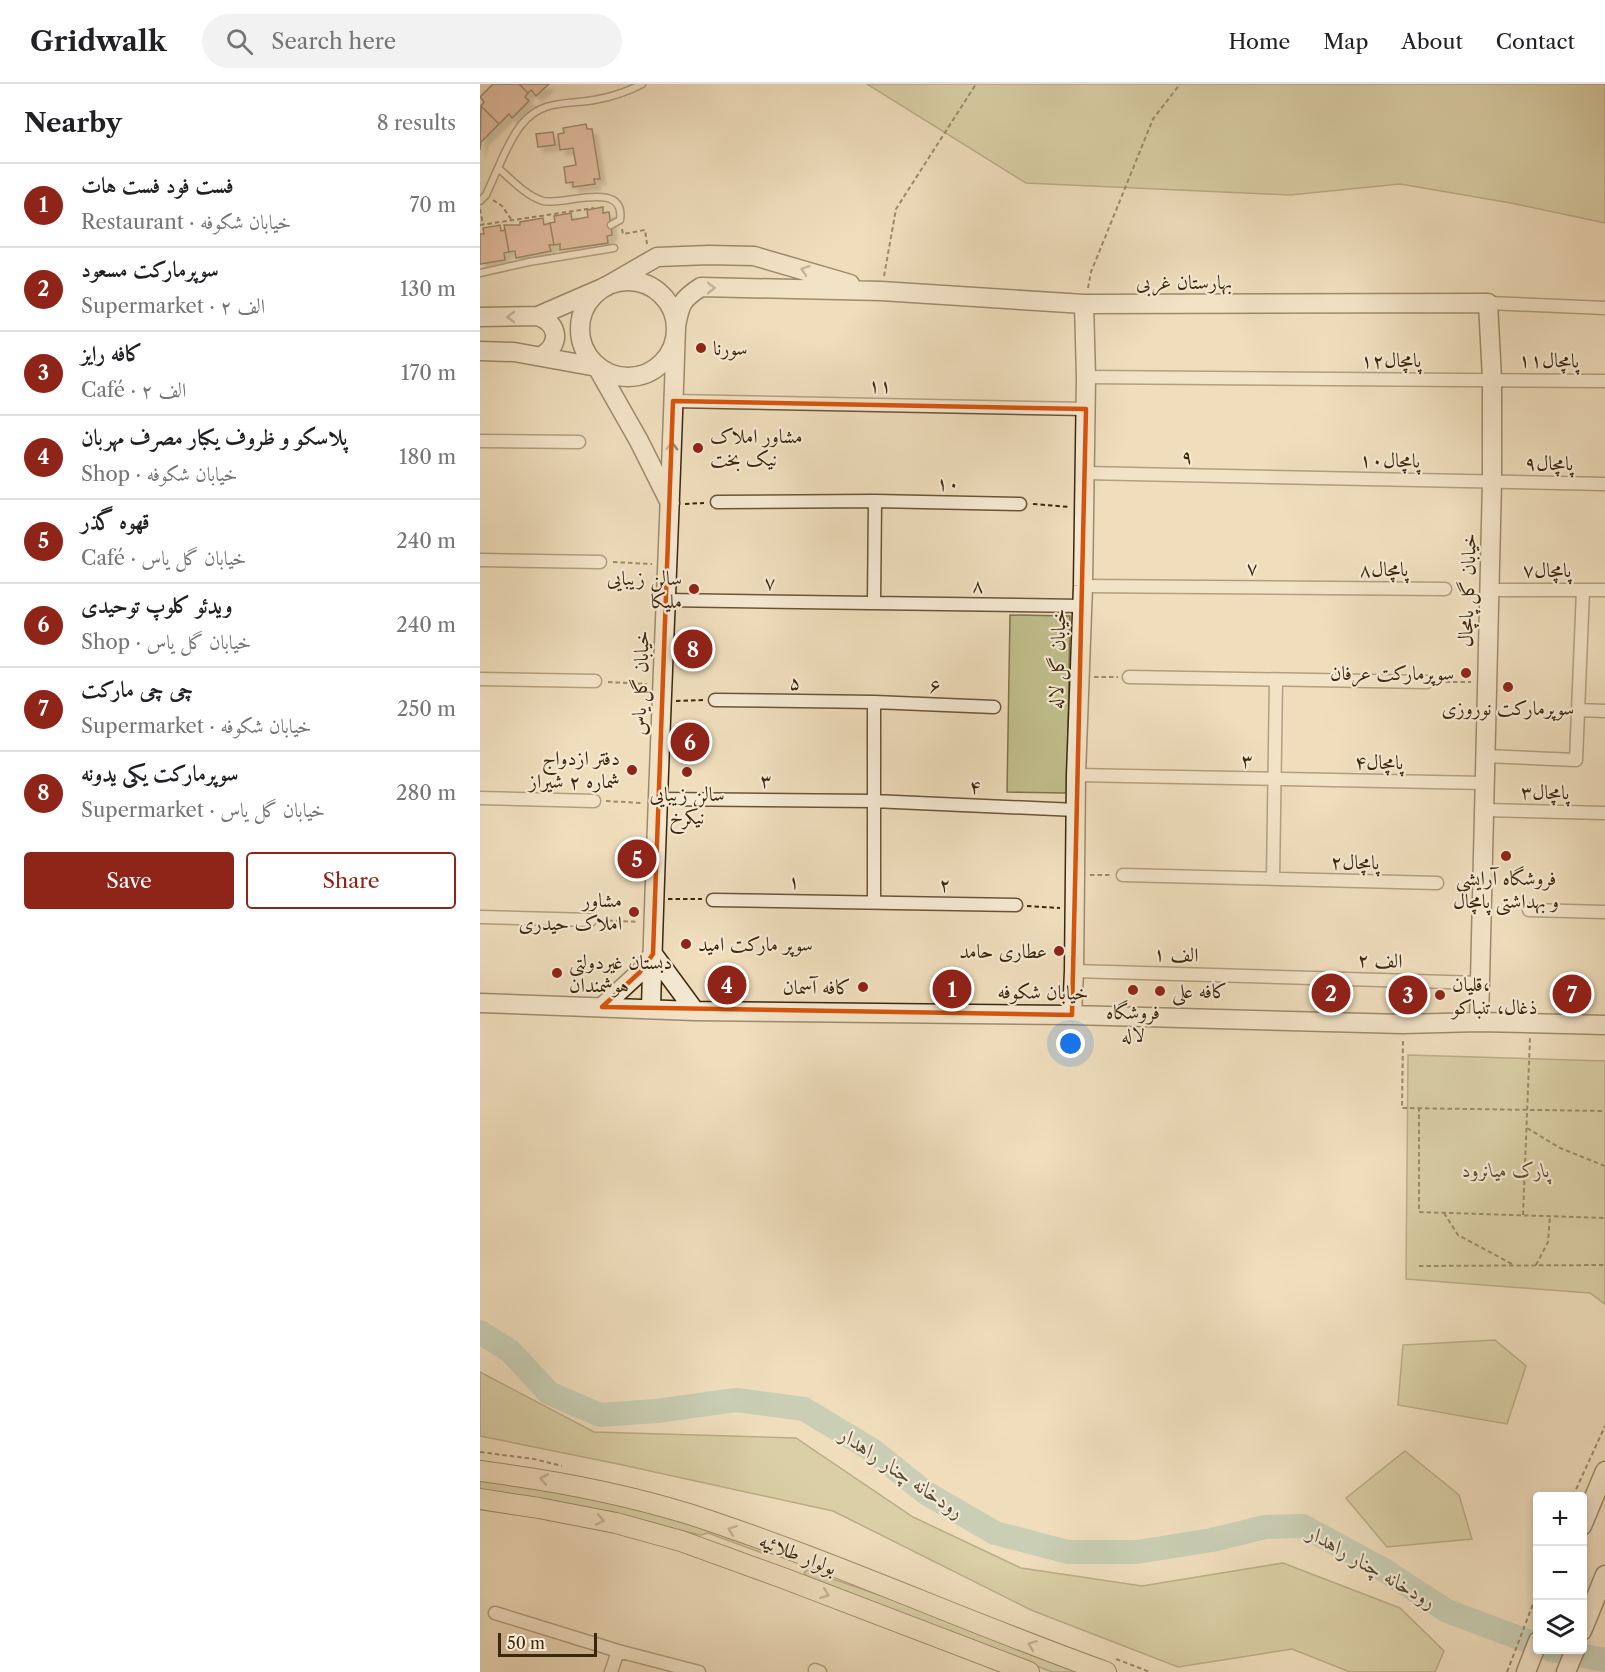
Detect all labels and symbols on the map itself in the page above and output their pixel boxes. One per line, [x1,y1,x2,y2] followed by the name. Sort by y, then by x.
[800,265,811,278] one-way arrow
[1136,270,1232,297] street label: بهارستان غربی
[706,282,715,294] one-way arrow
[506,311,515,323] one-way arrow
[713,336,748,361] place label: سورنا
[694,341,708,355] marker: سورنا
[1518,347,1581,376] street label: پامچال۱۱
[1361,348,1422,375] street label: پامچال۱۲
[868,373,892,397] street label: ۱۱
[710,424,803,472] place label: مشاور املاک نیک بخت
[666,441,679,450] one-way arrow
[691,441,705,455] marker: مشاور املاک نیک بخت
[1181,444,1193,468] street label: ۹
[1359,447,1422,476] street label: پامچال۱۰
[1524,451,1575,478] street label: پامچال۹
[936,471,960,495] street label: ۱۰
[1453,533,1484,647] street label: خیابان گل پامچال
[1246,556,1258,580] street label: ۷
[1360,557,1410,584] street label: پامچال۸
[1523,558,1573,585] street label: پامچال۷
[607,566,682,613] place label: سالن زیبایی ملیکا
[764,570,776,594] street label: ۷
[972,573,984,597] street label: ۸
[687,582,701,596] marker: سالن زیبایی ملیکا
[1043,608,1073,710] street label: خیابان گل لاله
[674,626,712,672] pin: 8
[626,630,656,736] street label: خیابان گل یاس
[1330,661,1454,687] place label: سوپرمارکت عرفان
[1459,666,1473,680] marker: سوپرمارکت عرفان
[789,670,801,694] street label: ۵
[929,673,941,697] street label: ۶
[1501,680,1515,694] marker: سوپرمارکت نوروزی
[1442,696,1574,722] place label: سوپرمارکت نوروزی
[670,720,710,764] pin: 6
[527,746,620,793] place label: دفتر ازدواج شماره ۲ شیراز
[1241,748,1253,772] street label: ۳
[1354,750,1405,777] street label: پامچال۴
[625,763,639,777] marker: دفتر ازدواج شماره ۲ شیراز
[680,765,694,779] marker: سالن زیبایی نیکرخ
[760,768,772,792] street label: ۳
[969,774,981,798] street label: ۴
[1520,780,1571,807] street label: پامچال۳
[649,782,725,835] place label: سالن زیبایی نیکرخ
[618,836,656,882] pin: 5
[1499,849,1513,863] marker: فروشگاه آرایشی و بهداشتی پامچال
[1330,850,1381,877] street label: پامچال۲
[1453,865,1559,916] place label: فروشگاه آرایشی و بهداشتی پامچال
[788,869,800,893] street label: ۱
[939,872,951,896] street label: ۲
[518,888,622,935] place label: مشاور املاک حیدری
[627,905,641,919] marker: مشاور املاک حیدری
[698,932,813,958] place label: سوپر مارکت امید
[679,937,693,951] marker: سوپر مارکت امید
[959,939,1047,963] place label: عطاری حامد
[1153,941,1199,967] street label: ۱ الف
[1052,944,1066,958] marker: عطاری حامد
[1357,947,1403,973] street label: ۲ الف
[569,950,672,998] place label: دبستان غیردولتی هوشمندان
[708,962,746,1008] pin: 4
[550,966,564,980] marker: دبستان غیردولتی هوشمندان
[932,966,972,1012] pin: 1
[1312,970,1350,1016] pin: 2
[1388,972,1428,1018] pin: 3
[1450,972,1538,1020] place label: قلیان، ذغال، تنباکو
[1552,972,1592,1016] pin: 7
[782,975,851,999] place label: کافه آسمان
[997,979,1089,1006] street label: خیابان شکوفه
[1172,979,1227,1006] place label: کافه علی
[856,980,870,994] marker: کافه آسمان
[1126,983,1140,997] marker: فروشگاه لاله
[1153,984,1167,998] marker: کافه علی
[1433,988,1447,1002] marker: قلیان، ذغال، تنباکو
[1106,999,1160,1047] place label: فروشگاه لاله
[1056,1029,1085,1058] your location
[1462,1158,1552,1185] park label: پارک میانرود
[833,1421,969,1525] water label: رودخانه چنار راهدار
[539,1474,549,1486] one-way arrow
[594,1513,604,1526] one-way arrow
[1301,1519,1441,1615] water label: رودخانه چنار راهدار
[727,1524,738,1537] one-way arrow
[756,1528,840,1581] street label: بولوار طلائیه
[819,1586,829,1599] one-way arrow
[498,1630,597,1658] scale bar
[1027,1640,1038,1652] one-way arrow

